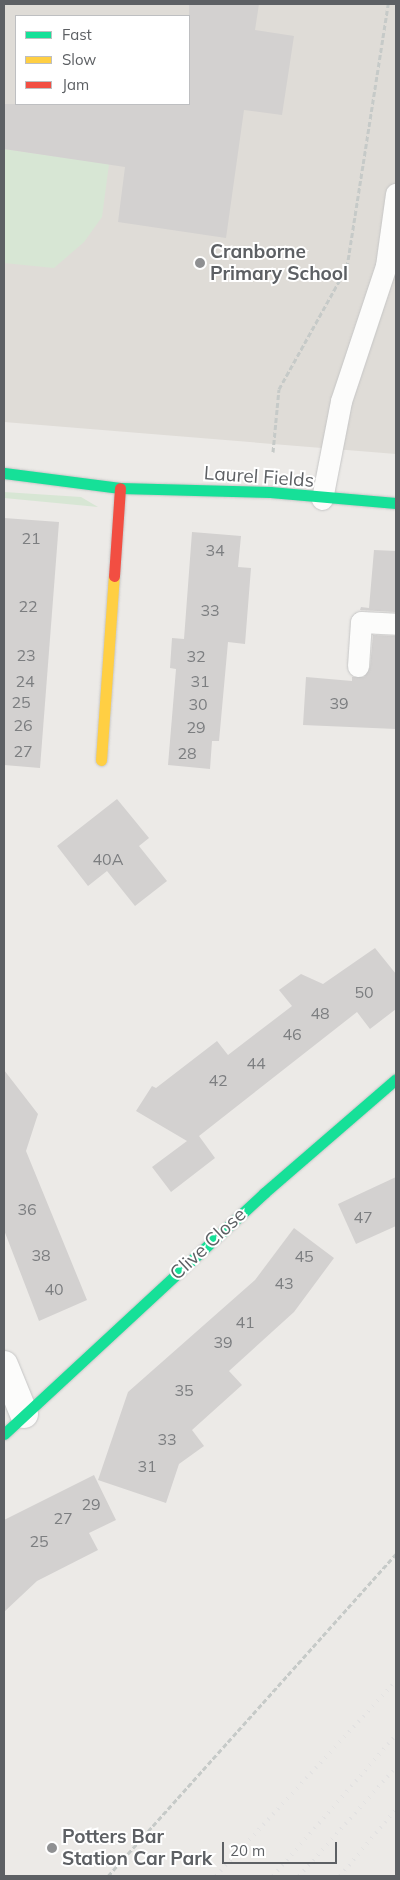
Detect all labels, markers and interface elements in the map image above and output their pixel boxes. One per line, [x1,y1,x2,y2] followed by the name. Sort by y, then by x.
[15,15,190,105] legend
[62,25,92,44] text: Fast
[62,50,96,69] text: Slow
[62,75,89,94] text: Jam
[210,241,348,285] place label: Cranborne Primary School
[194,257,206,269] marker: Cranborne Primary School
[203,462,315,492] street label: Laurel Fields
[21,528,41,548] house number: 21
[205,540,225,560] house number: 34
[18,596,38,616] house number: 22
[200,600,220,620] house number: 33
[16,645,36,665] house number: 23
[186,646,206,666] house number: 32
[15,671,35,691] house number: 24
[190,671,210,691] house number: 31
[11,692,31,712] house number: 25
[329,693,349,713] house number: 39
[188,694,208,714] house number: 30
[13,715,33,735] house number: 26
[186,717,206,737] house number: 29
[13,741,33,761] house number: 27
[177,743,197,763] house number: 28
[93,849,123,869] house number: 40A
[354,982,374,1002] house number: 50
[310,1003,330,1023] house number: 48
[282,1024,302,1044] house number: 46
[246,1053,266,1073] house number: 44
[208,1070,228,1090] house number: 42
[17,1199,37,1219] house number: 36
[165,1203,251,1285] street label: Clive Close
[353,1207,373,1227] house number: 47
[31,1245,51,1265] house number: 38
[294,1246,314,1266] house number: 45
[274,1273,294,1293] house number: 43
[44,1279,64,1299] house number: 40
[235,1312,255,1332] house number: 41
[213,1332,233,1352] house number: 39
[174,1380,194,1400] house number: 35
[157,1429,177,1449] house number: 33
[137,1456,157,1476] house number: 31
[81,1494,101,1514] house number: 29
[53,1508,73,1528] house number: 27
[29,1531,49,1551] house number: 25
[62,1826,212,1870] place label: Potters Bar Station Car Park
[225,1832,340,1864] scale bar
[230,1841,265,1860] text: 20 m
[46,1842,58,1854] marker: Potters Bar Station Car Park

